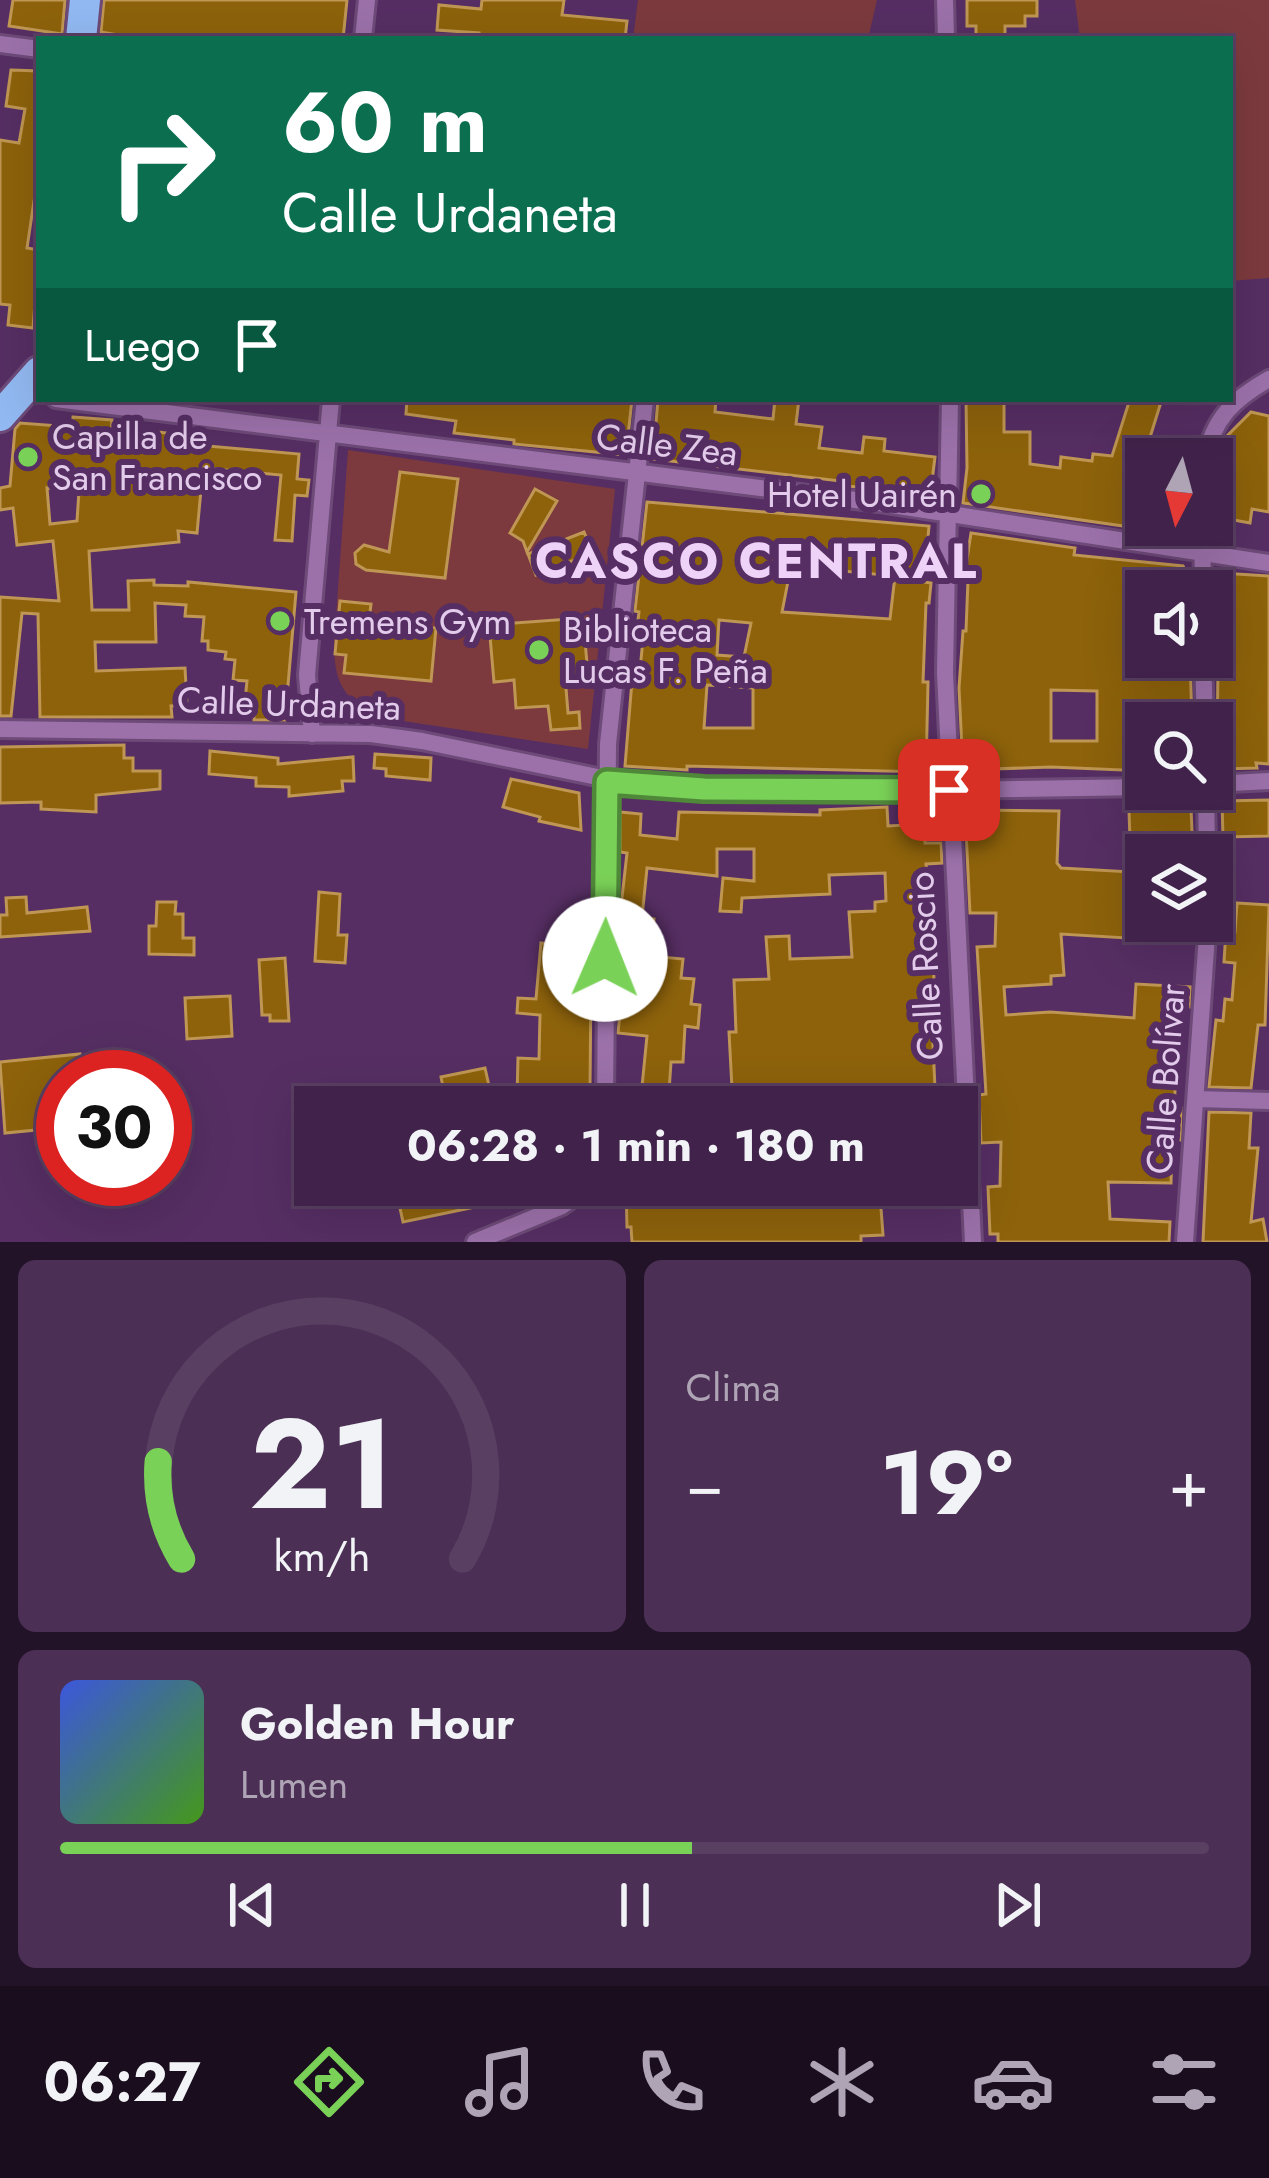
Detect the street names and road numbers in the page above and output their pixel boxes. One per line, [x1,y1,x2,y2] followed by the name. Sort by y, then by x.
[593,410,741,478] street label: Calle Zea
[176,673,402,733] street label: Calle Urdaneta
[894,871,956,1061] street label: Calle Roscio
[1132,981,1198,1176] street label: Calle Bolívar

